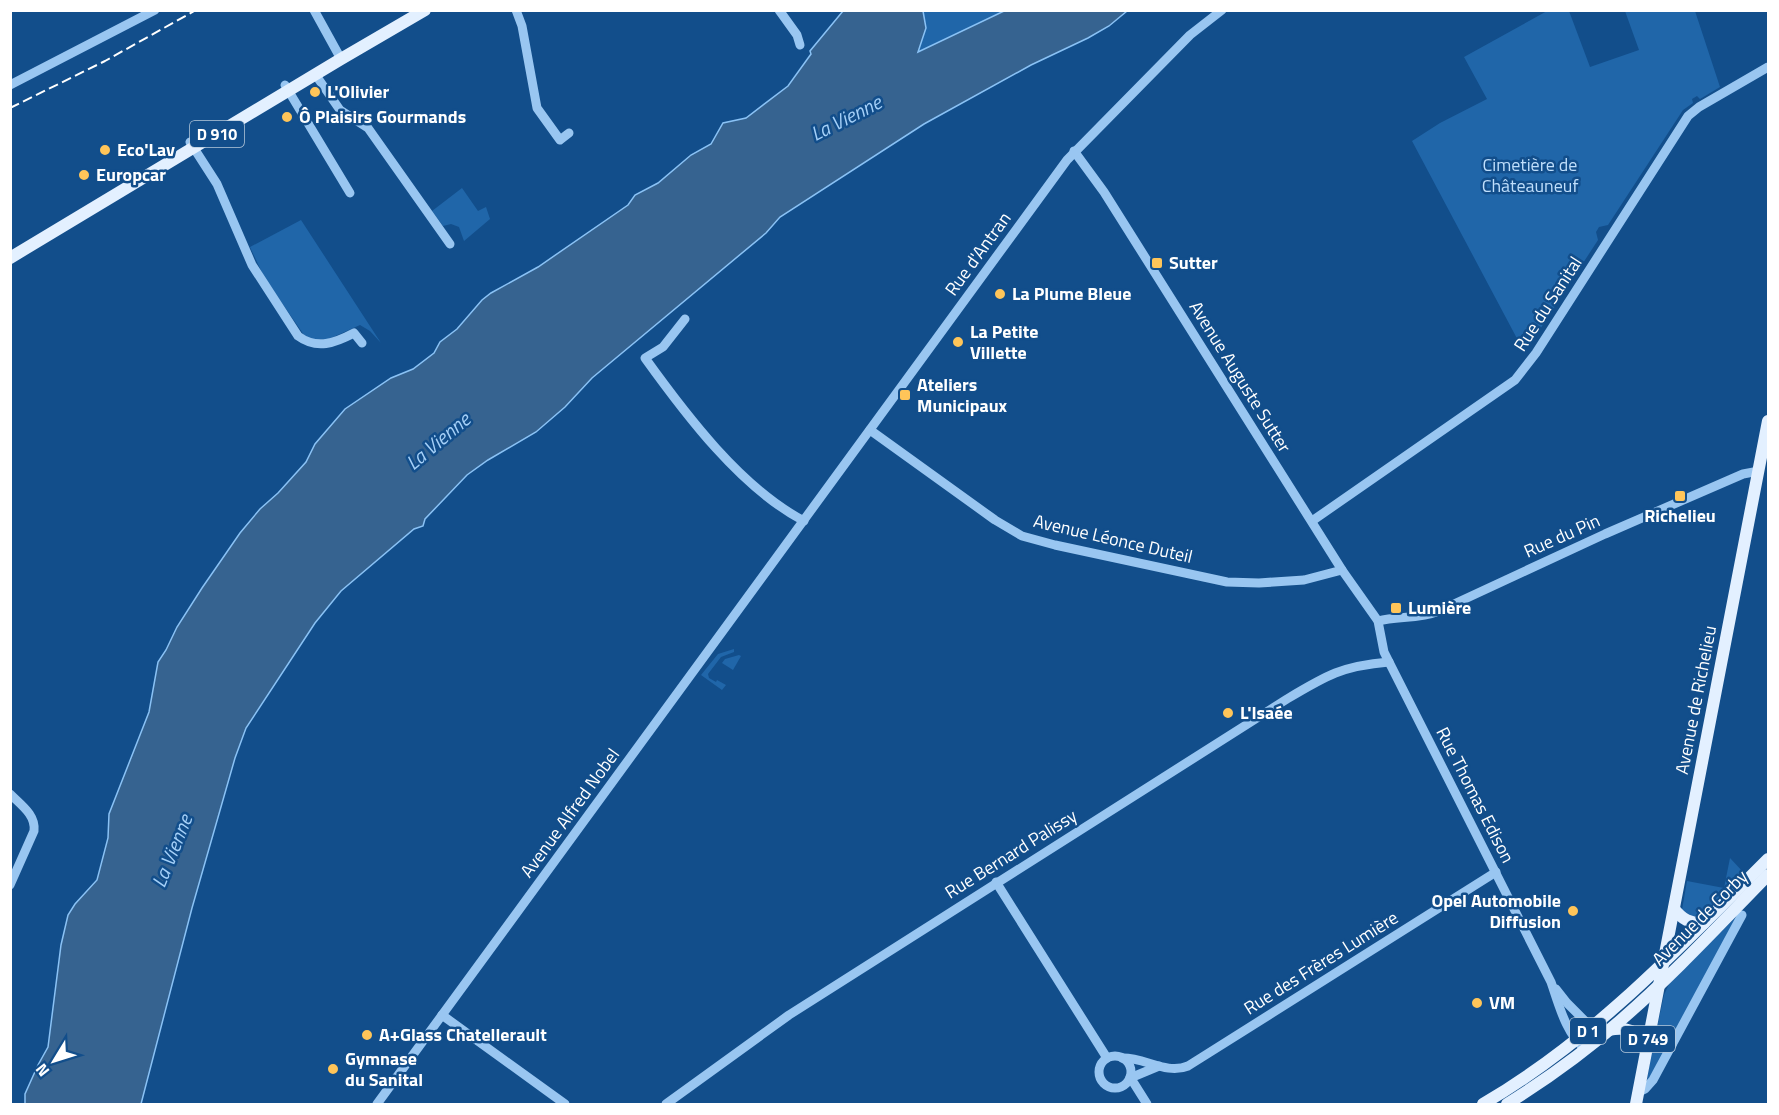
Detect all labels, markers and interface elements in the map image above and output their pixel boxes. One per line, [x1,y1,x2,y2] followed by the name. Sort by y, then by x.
[327,78,389,105] place label: L'Olivier
[308,85,322,99] marker: L'Olivier
[805,86,888,149] water label: La Vienne
[299,103,466,130] place label: Ô Plaisirs Gourmands
[280,110,294,124] marker: Ô Plaisirs Gourmands
[190,121,244,147] road number: D 910
[117,136,175,163] place label: Eco'Lav
[98,143,112,157] marker: Eco'Lav
[1482,151,1578,199] park label: Cimetière de Châteauneuf
[96,161,166,188] place label: Europcar
[77,168,91,182] marker: Europcar
[938,206,1017,301] street label: Rue d'Antran
[1169,249,1218,276] place label: Sutter
[1507,251,1588,357] street label: Rue du Sanital
[1150,256,1164,270] marker: Sutter
[1012,280,1131,307] place label: La Plume Bleue
[993,287,1007,301] marker: La Plume Bleue
[1183,296,1298,458] street label: Avenue Auguste Sutter
[970,318,1038,366] place label: La Petite Villette
[951,335,965,349] marker: La Petite Villette
[917,371,1008,419] place label: Ateliers Municipaux
[898,388,912,402] marker: Ateliers Municipaux
[398,403,478,477] water label: La Vienne
[1673,489,1687,503] marker: Richelieu
[1644,502,1716,529] place label: Richelieu
[1031,507,1195,570] street label: Avenue Léonce Duteil
[1519,507,1604,564] street label: Rue du Pin
[1408,594,1471,621] place label: Lumière
[1389,601,1403,615] marker: Lumière
[1668,623,1723,777] street label: Avenue de Richelieu
[1240,699,1293,726] place label: L'Isaée
[1221,706,1235,720] marker: L'Isaée
[1429,722,1521,867] street label: Rue Thomas Edison
[513,742,626,883] street label: Avenue Alfred Nobel
[939,802,1082,905] street label: Rue Bernard Palissy
[143,808,201,892] water label: La Vienne
[1645,863,1754,972] street label: Avenue de Corby
[1431,887,1561,935] place label: Opel Automobile Diffusion
[1238,904,1403,1021] street label: Rue des Frères Lumière
[1566,904,1580,918] marker: Opel Automobile Diffusion
[1489,989,1515,1016] place label: VM
[1470,996,1484,1010] marker: VM
[1570,1018,1606,1044] road number: D 1
[379,1021,547,1048] place label: A+Glass Chatellerault
[1621,1026,1675,1052] road number: D 749
[360,1028,374,1042] marker: A+Glass Chatellerault
[24,1031,84,1091] north arrow
[345,1045,423,1093] place label: Gymnase du Sanital
[29,1058,55,1082] text: N
[326,1062,340,1076] marker: Gymnase du Sanital

